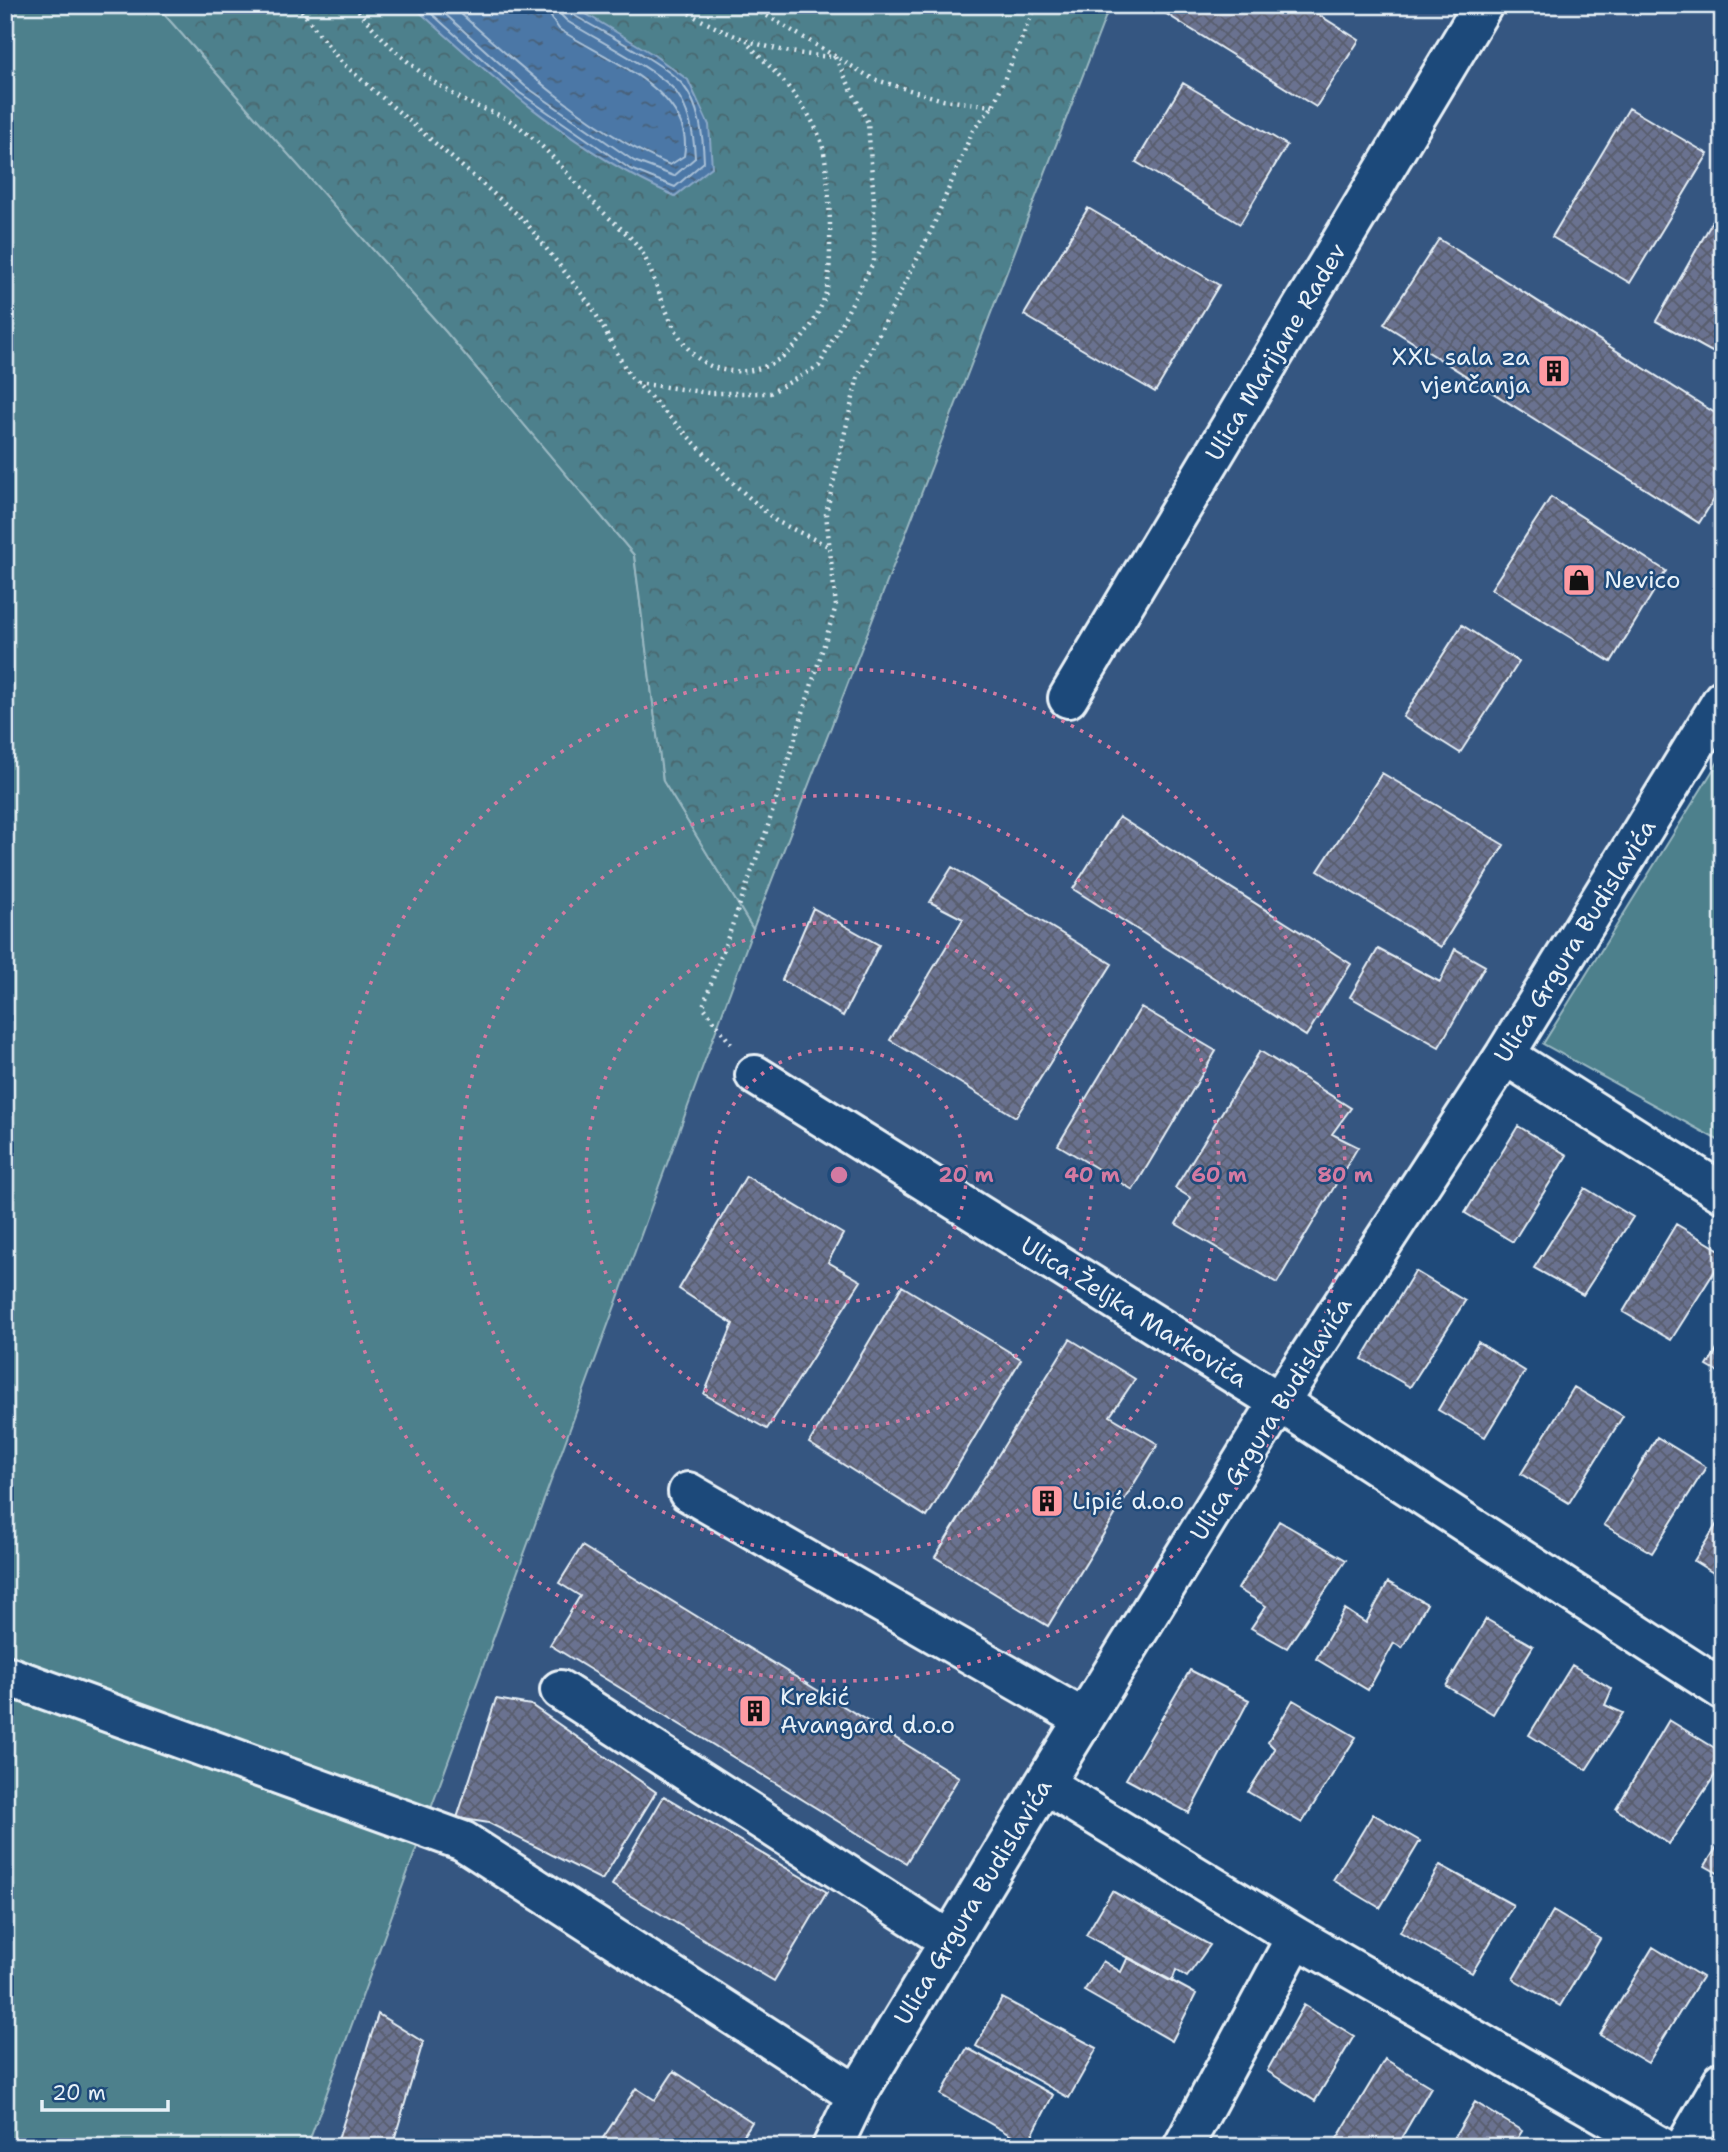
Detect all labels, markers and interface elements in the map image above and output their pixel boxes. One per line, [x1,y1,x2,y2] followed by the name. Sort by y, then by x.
[1198,237,1354,467] street label: Ulica Marijane Radev
[1392,341,1530,401] place label: XXL sala za vjenčanja
[1535,352,1573,390] building icon: XXL sala za vjenčanja
[1560,561,1598,599] shop icon: Nevico
[1604,564,1680,596] place label: Nevico
[1487,813,1663,1069] street label: Ulica Grgura Budislavića
[938,1161,994,1189] text: 20 m
[1064,1161,1120,1189] text: 40 m
[1191,1161,1247,1189] text: 60 m
[1317,1161,1373,1189] text: 80 m
[827,1163,851,1187] centre of rings
[1015,1229,1253,1395] street label: Ulica Željka Markovića
[1183,1291,1359,1547] street label: Ulica Grgura Budislavića
[1028,1482,1066,1520] building icon: Lipić d.o.o
[1072,1485,1184,1517] place label: Lipić d.o.o
[780,1681,955,1741] place label: Krekić Avangard d.o.o
[736,1692,774,1730] building icon: Krekić Avangard d.o.o
[887,1773,1059,2031] street label: Ulica Grgura Budislavića
[42,2068,168,2112] scale bar
[52,2079,106,2107] text: 20 m

